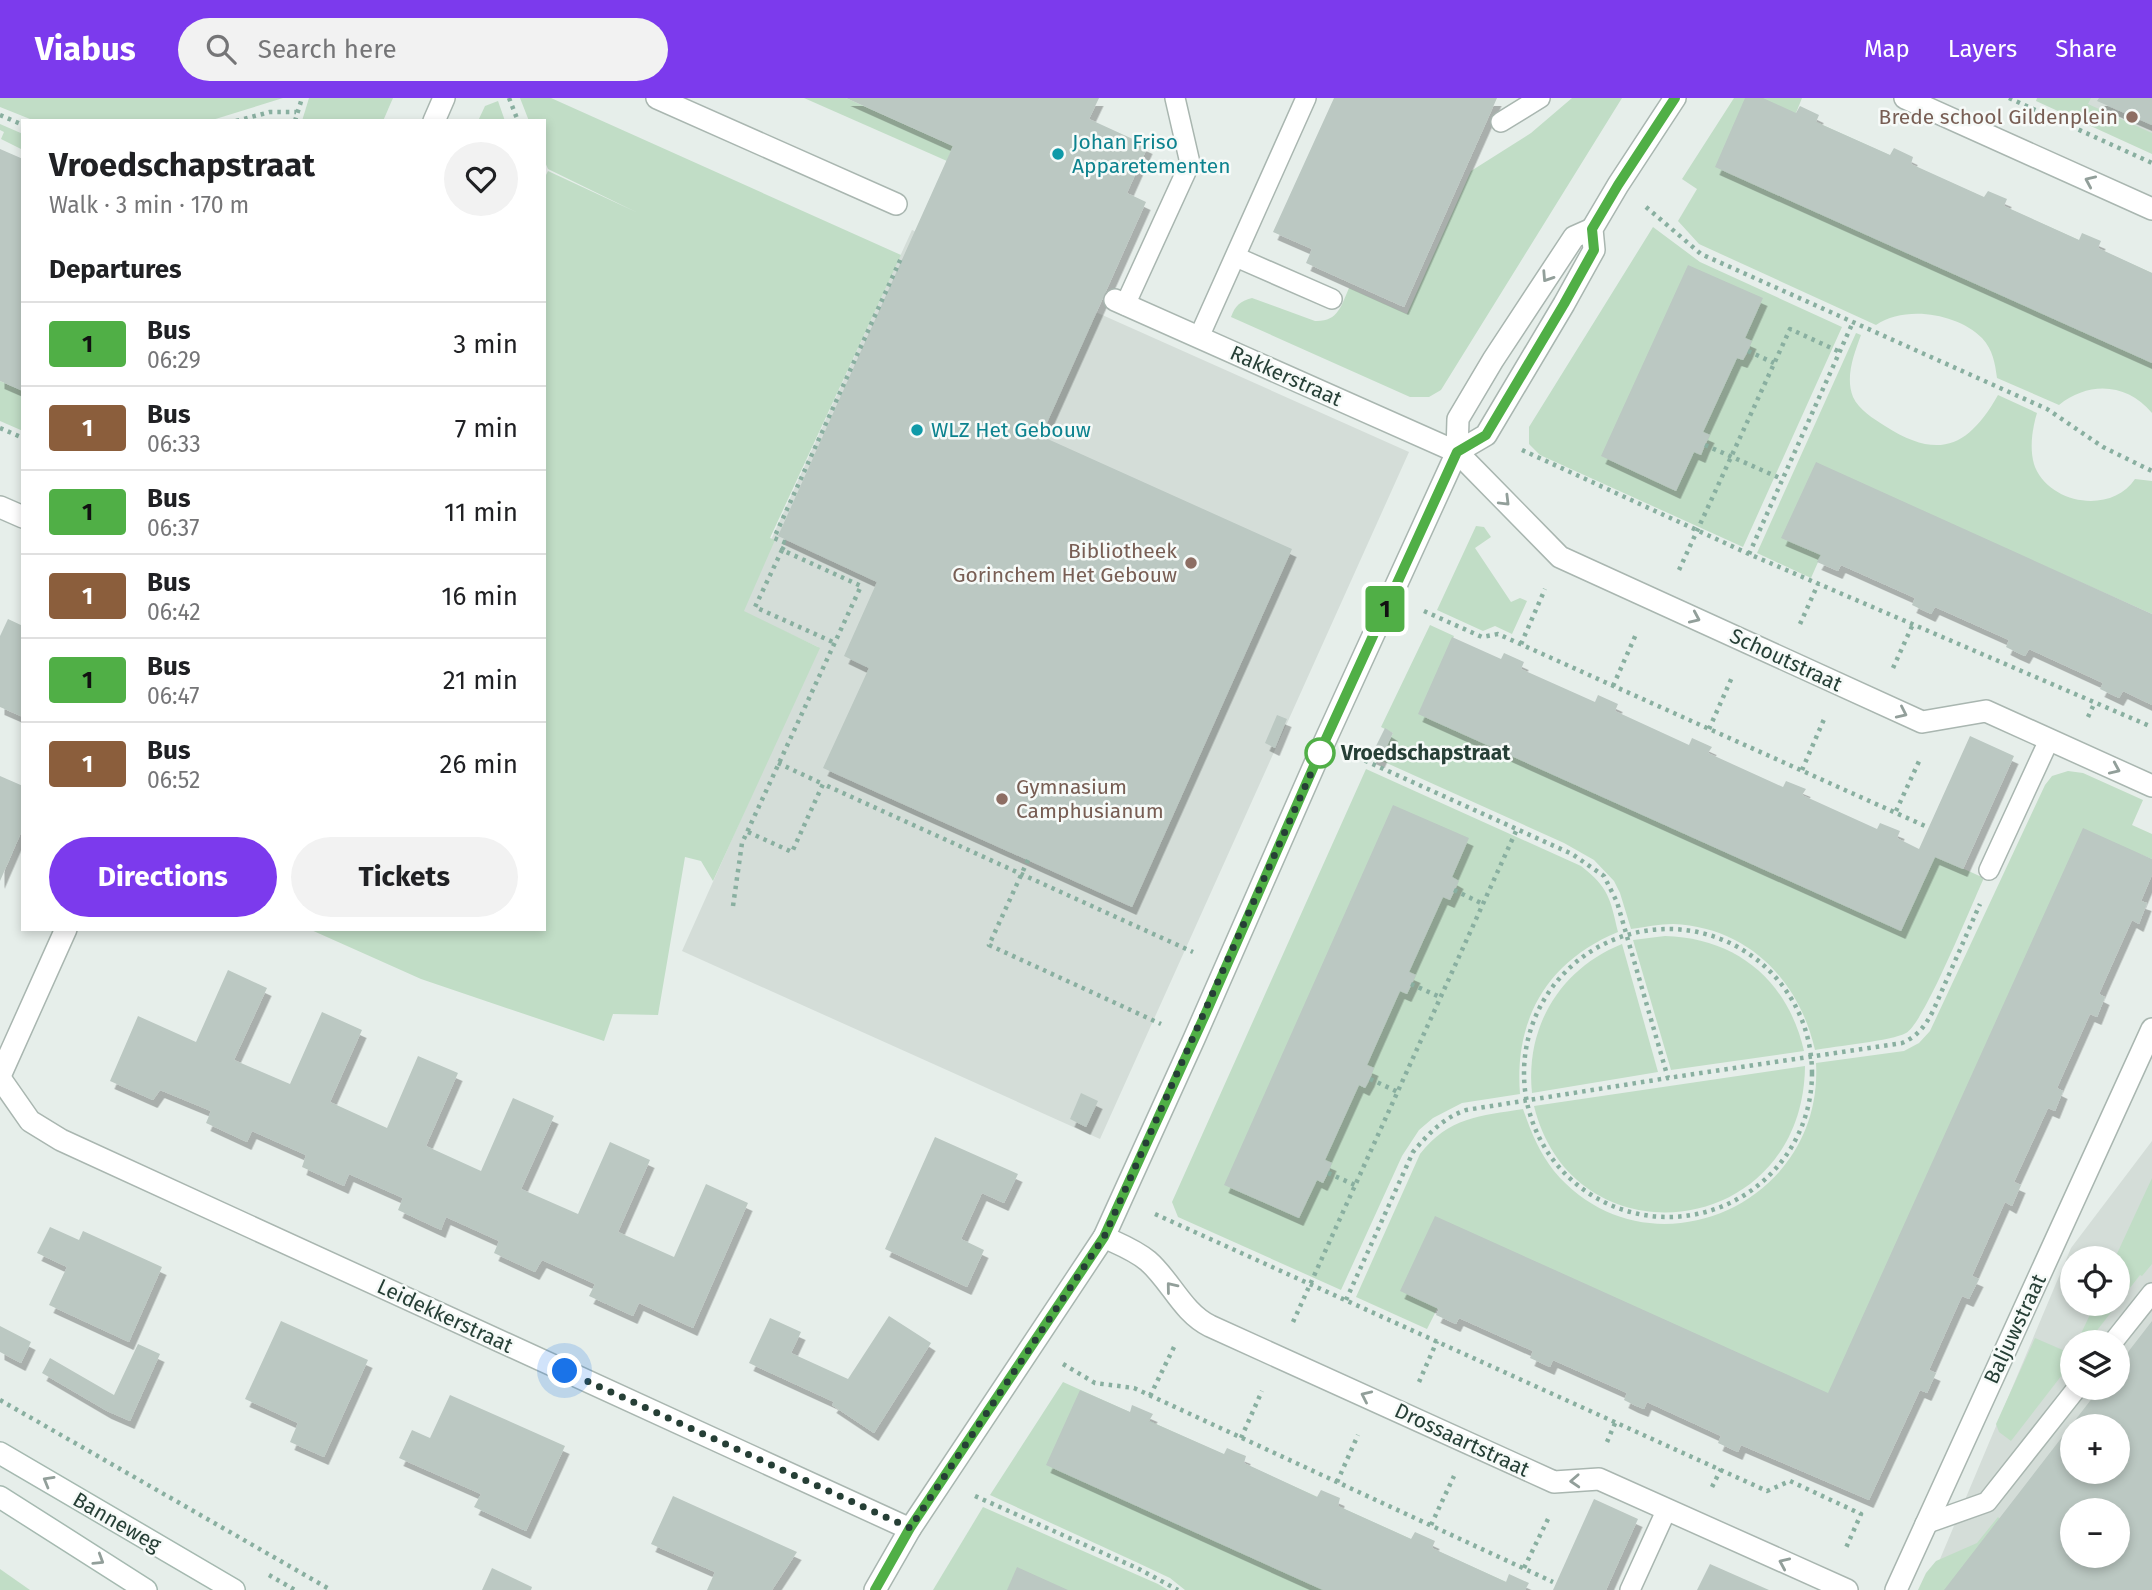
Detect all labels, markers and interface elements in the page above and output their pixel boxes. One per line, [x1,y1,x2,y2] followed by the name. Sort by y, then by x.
[178,18,668,81] search box
[35,29,136,69] text: Viabus
[202,30,240,68] icon: search
[258,34,397,65] text: Search here
[1864,35,1910,63] text: Map
[1948,35,2017,63] text: Layers
[2055,35,2117,63] text: Share
[1879,104,2118,130] place label: Brede school Gildenplein
[2124,109,2140,125] marker: Brede school Gildenplein
[1072,129,1231,179] place label: Johan Friso Apparetementen
[444,142,518,216] button: heart
[49,145,315,185] text: Vroedschapstraat
[1050,146,1066,162] marker: Johan Friso Apparetementen
[2085,175,2097,189] one-way arrow
[49,191,249,219] text: Walk · 3 min · 170 m
[49,254,182,285] text: Departures
[1543,270,1556,283] one-way arrow
[147,315,190,346] text: Bus
[453,329,518,360] text: 3 min
[82,330,93,358] text: 1
[1226,340,1346,412] street label: Rakkerstraat
[147,346,201,374] text: 06:29
[147,399,190,430] text: Bus
[455,413,518,444] text: 7 min
[82,414,93,442] text: 1
[931,417,1091,443] place label: WLZ Het Gebouw
[909,422,925,438] marker: WLZ Het Gebouw
[147,430,201,458] text: 06:33
[147,483,190,514] text: Bus
[1496,492,1509,505] one-way arrow
[444,497,518,528] text: 11 min
[82,498,93,526] text: 1
[147,514,199,542] text: 06:37
[952,538,1177,588] place label: Bibliotheek Gorinchem Het Gebouw
[1183,555,1199,571] marker: Bibliotheek Gorinchem Het Gebouw
[147,567,190,598] text: Bus
[441,581,518,612] text: 16 min
[82,582,93,610] text: 1
[1362,586,1408,632] line badge: 1
[1379,595,1391,623] text: 1
[147,598,201,626] text: 06:42
[1688,610,1700,624] one-way arrow
[1726,623,1847,698] street label: Schoutstraat
[147,651,190,682] text: Bus
[443,665,518,696] text: 21 min
[82,666,93,694] text: 1
[147,682,199,710] text: 06:47
[1895,705,1907,719] one-way arrow
[147,735,190,766] text: Bus
[1305,738,1335,768] marker: Vroedschapstraat
[1340,740,1511,766] place label: Vroedschapstraat
[440,749,518,780] text: 26 min
[82,750,93,778] text: 1
[2107,761,2120,775] one-way arrow
[147,766,200,794] text: 06:52
[1016,774,1164,824] place label: Gymnasium Camphusianum
[994,791,1010,807] marker: Gymnasium Camphusianum
[49,837,277,917] button: Directions
[291,837,518,917] button: Tickets
[2060,1246,2130,1568] map controls
[2060,1246,2130,1316] button: locate
[1978,1269,2052,1388] street label: Baljuwstraat
[373,1273,517,1359] street label: Leidekkerstraat
[1166,1282,1179,1294] one-way arrow
[2060,1330,2130,1400] button: layers
[547,1353,582,1388] your location
[1361,1390,1373,1404] one-way arrow
[1390,1397,1534,1483] street label: Drossaartstraat
[2060,1414,2130,1484] button: +
[1569,1473,1580,1488] one-way arrow
[43,1477,56,1490] one-way arrow
[68,1486,166,1558] street label: Banneweg
[2060,1498,2130,1568] button: −
[91,1552,104,1564] one-way arrow
[1779,1557,1792,1571] one-way arrow

